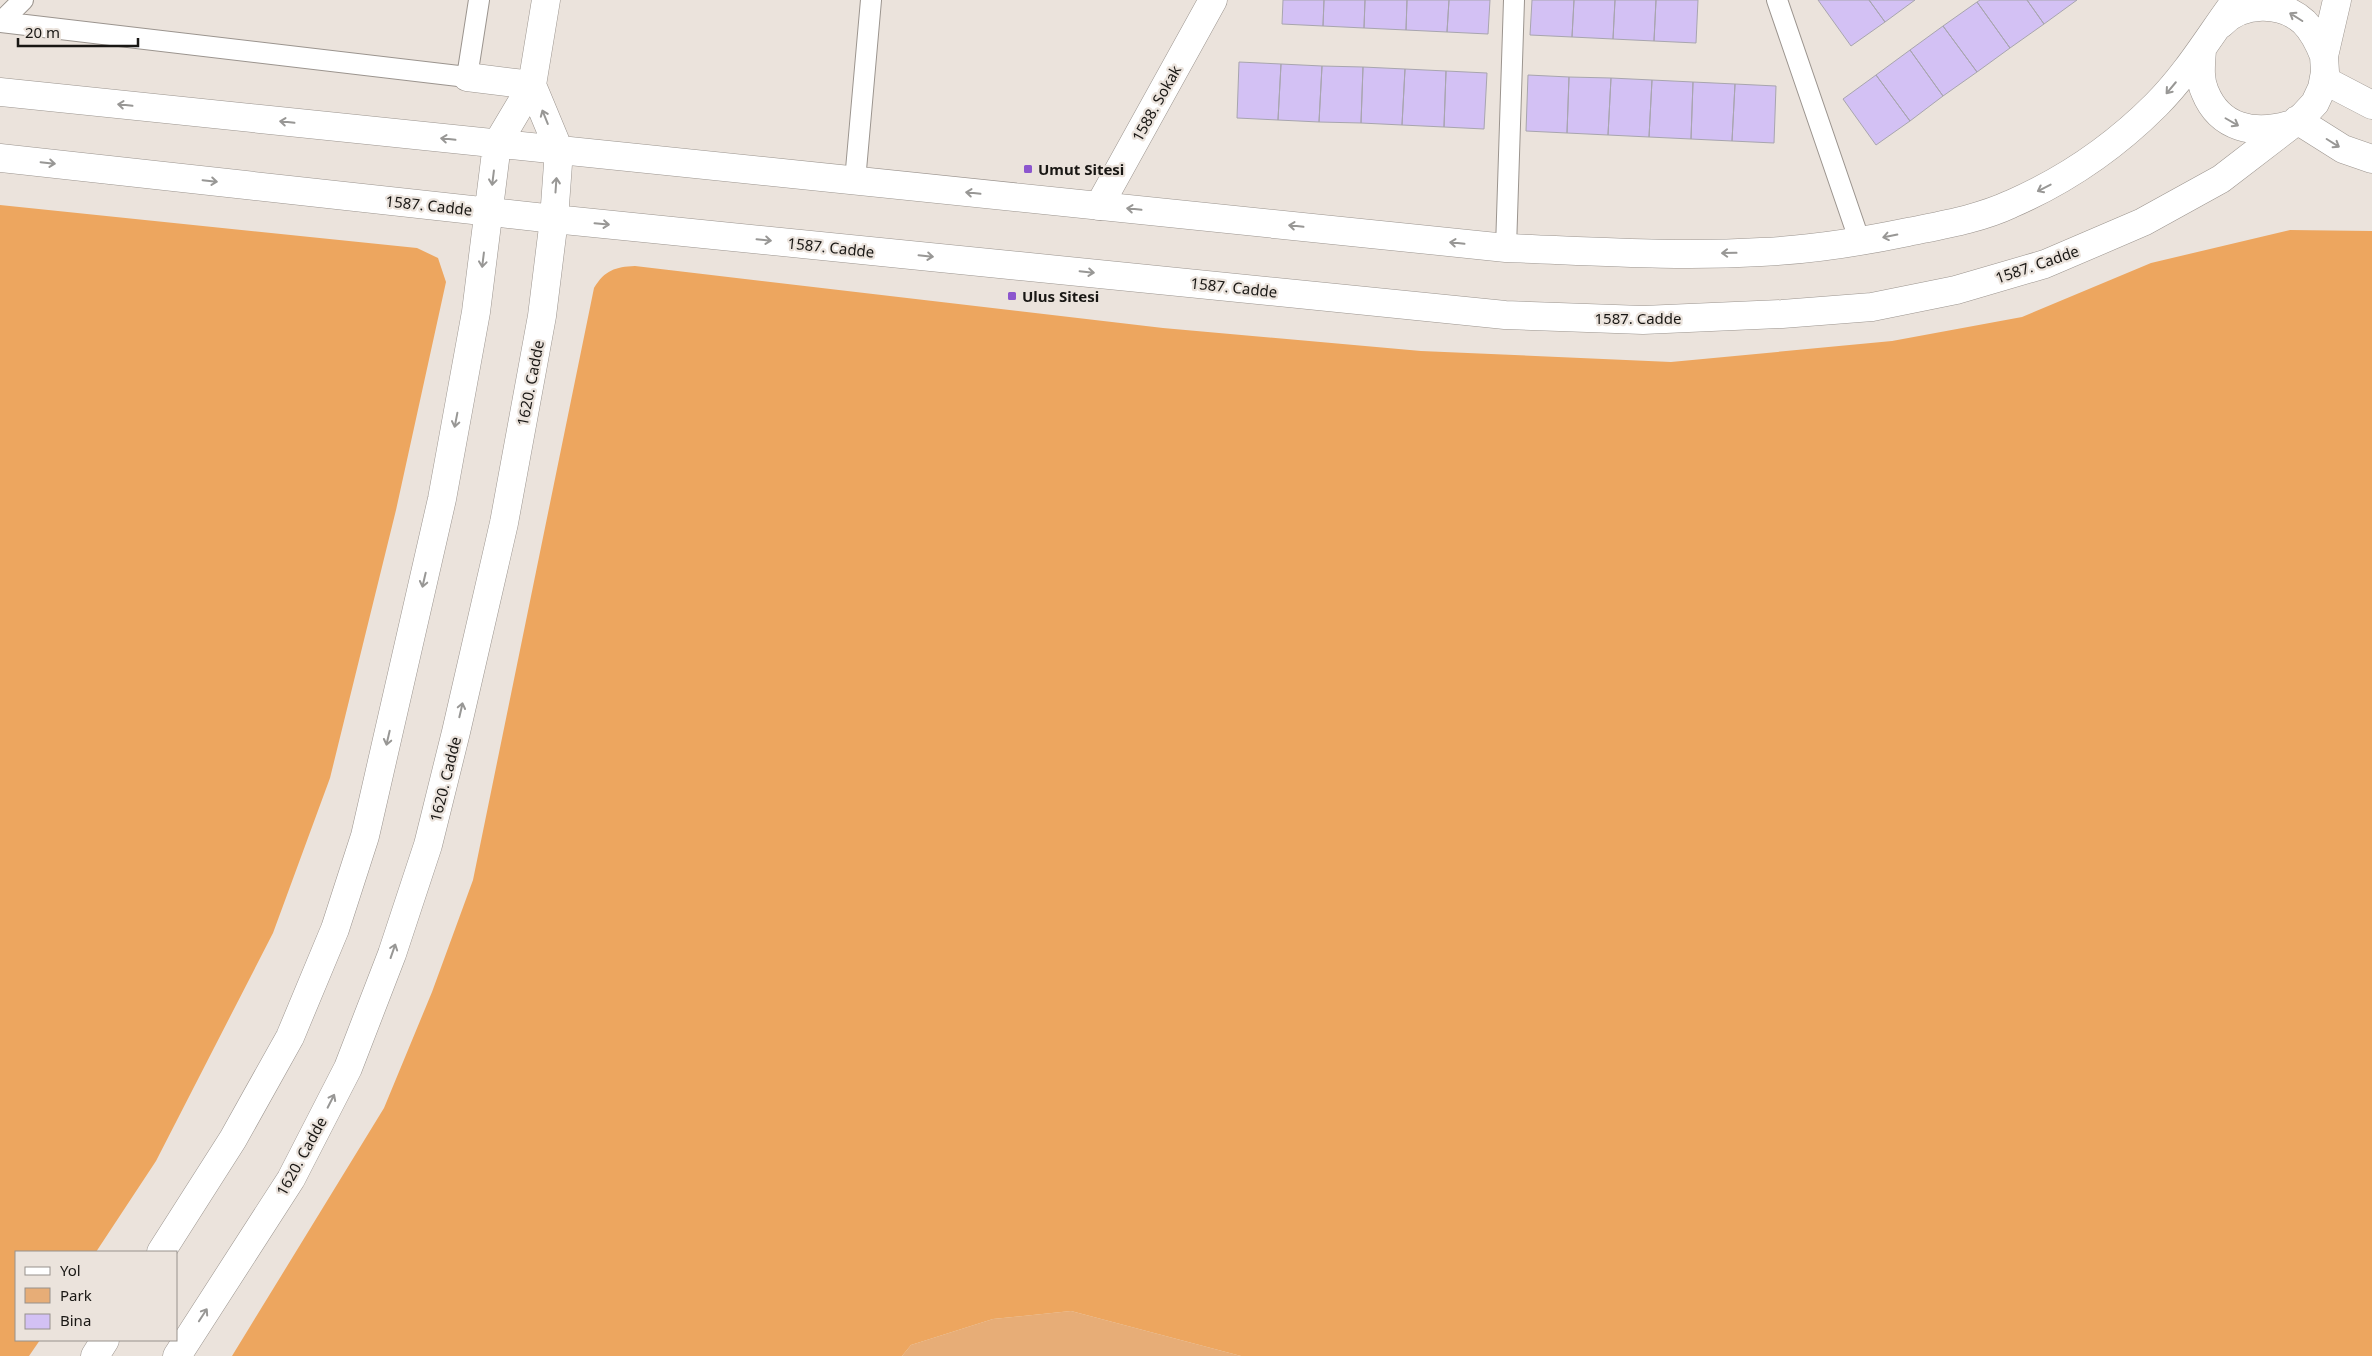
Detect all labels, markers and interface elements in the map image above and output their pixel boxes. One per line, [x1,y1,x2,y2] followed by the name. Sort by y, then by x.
[2289,12,2303,22] one-way arrow
[18,15,138,47] scale bar
[25,22,60,42] text: 20 m
[1127,61,1185,145] street label: 1588. Sokak
[2165,81,2177,94] one-way arrow
[117,100,133,110] one-way arrow
[540,110,549,125] one-way arrow
[2225,116,2239,127] one-way arrow
[279,117,295,127] one-way arrow
[441,134,457,144] one-way arrow
[2325,138,2339,148] one-way arrow
[40,158,56,168] one-way arrow
[1038,159,1124,179] place label: Umut Sitesi
[1022,163,1034,175] marker: Umut Sitesi
[488,170,498,186] one-way arrow
[202,176,218,186] one-way arrow
[552,177,561,193] one-way arrow
[2037,184,2052,193] one-way arrow
[965,188,981,198] one-way arrow
[385,191,473,219] street label: 1587. Cadde
[1126,205,1142,214] one-way arrow
[594,219,610,229] one-way arrow
[1288,221,1304,231] one-way arrow
[1882,231,1898,241] one-way arrow
[787,233,875,261] street label: 1587. Cadde
[756,235,772,245] one-way arrow
[1450,238,1466,248] one-way arrow
[1993,240,2081,288] street label: 1587. Cadde
[1721,248,1737,258] one-way arrow
[917,251,933,261] one-way arrow
[478,252,488,268] one-way arrow
[1079,268,1095,277] one-way arrow
[1190,273,1278,301] street label: 1587. Cadde
[1022,286,1099,306] place label: Ulus Sitesi
[1006,290,1018,302] marker: Ulus Sitesi
[1594,308,1682,328] street label: 1587. Cadde
[512,338,548,428] street label: 1620. Cadde
[451,412,461,428] one-way arrow
[419,571,428,587] one-way arrow
[457,703,466,719] one-way arrow
[383,730,392,746] one-way arrow
[425,734,465,824] street label: 1620. Cadde
[389,943,399,959] one-way arrow
[327,1094,336,1109] one-way arrow
[271,1113,331,1199] street label: 1620. Cadde
[15,1251,178,1341] legend
[60,1260,81,1280] text: Yol
[60,1285,92,1305] text: Park
[198,1308,208,1322] one-way arrow
[60,1310,91,1330] text: Bina

